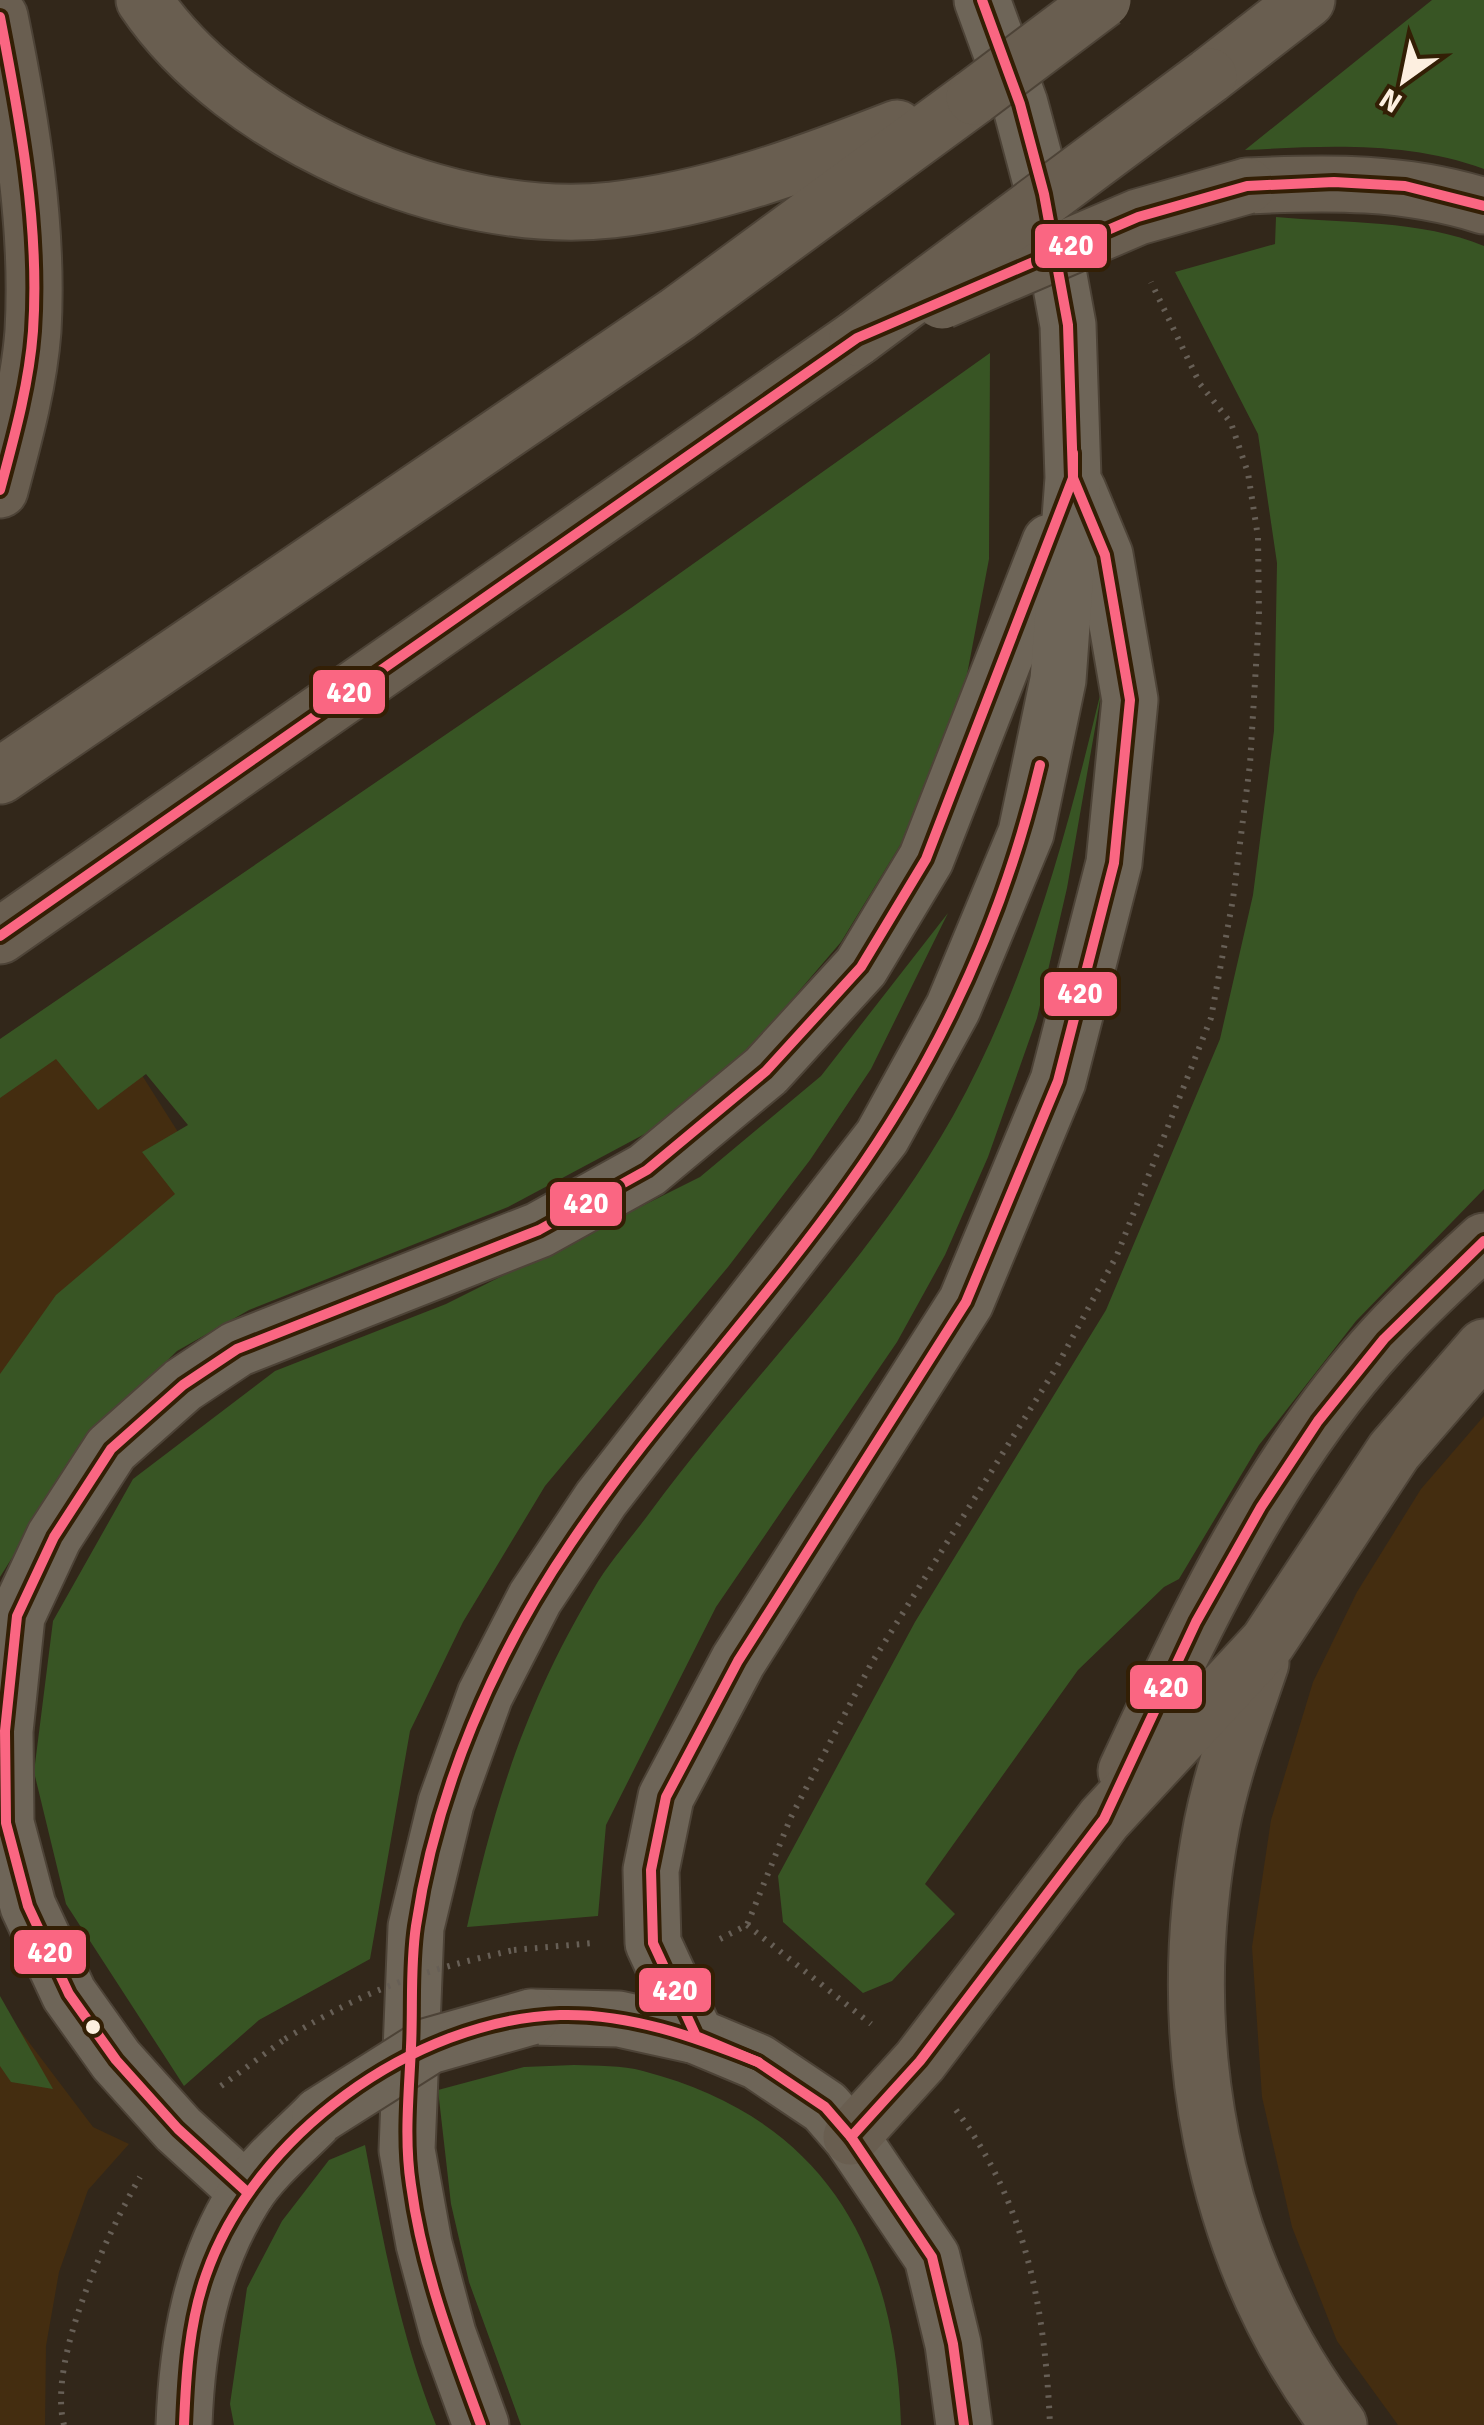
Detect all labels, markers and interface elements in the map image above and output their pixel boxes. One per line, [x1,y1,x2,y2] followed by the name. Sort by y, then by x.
[1354,30,1454,130] north arrow
[1373,81,1408,120] text: N
[1033,222,1109,270] line badge: 420
[1048,229,1094,263] text: 420
[311,668,387,716] line badge: 420
[326,676,372,710] text: 420
[1042,970,1119,1018] line badge: 420
[1057,977,1103,1011] text: 420
[548,1180,624,1228] line badge: 420
[563,1187,609,1221] text: 420
[1128,1663,1204,1711] line badge: 420
[1143,1671,1189,1705] text: 420
[12,1928,88,1976] line badge: 420
[27,1936,73,1970] text: 420
[637,1966,713,2014] line badge: 420
[652,1974,698,2008] text: 420
[83,2017,103,2037] unlabelled marker

